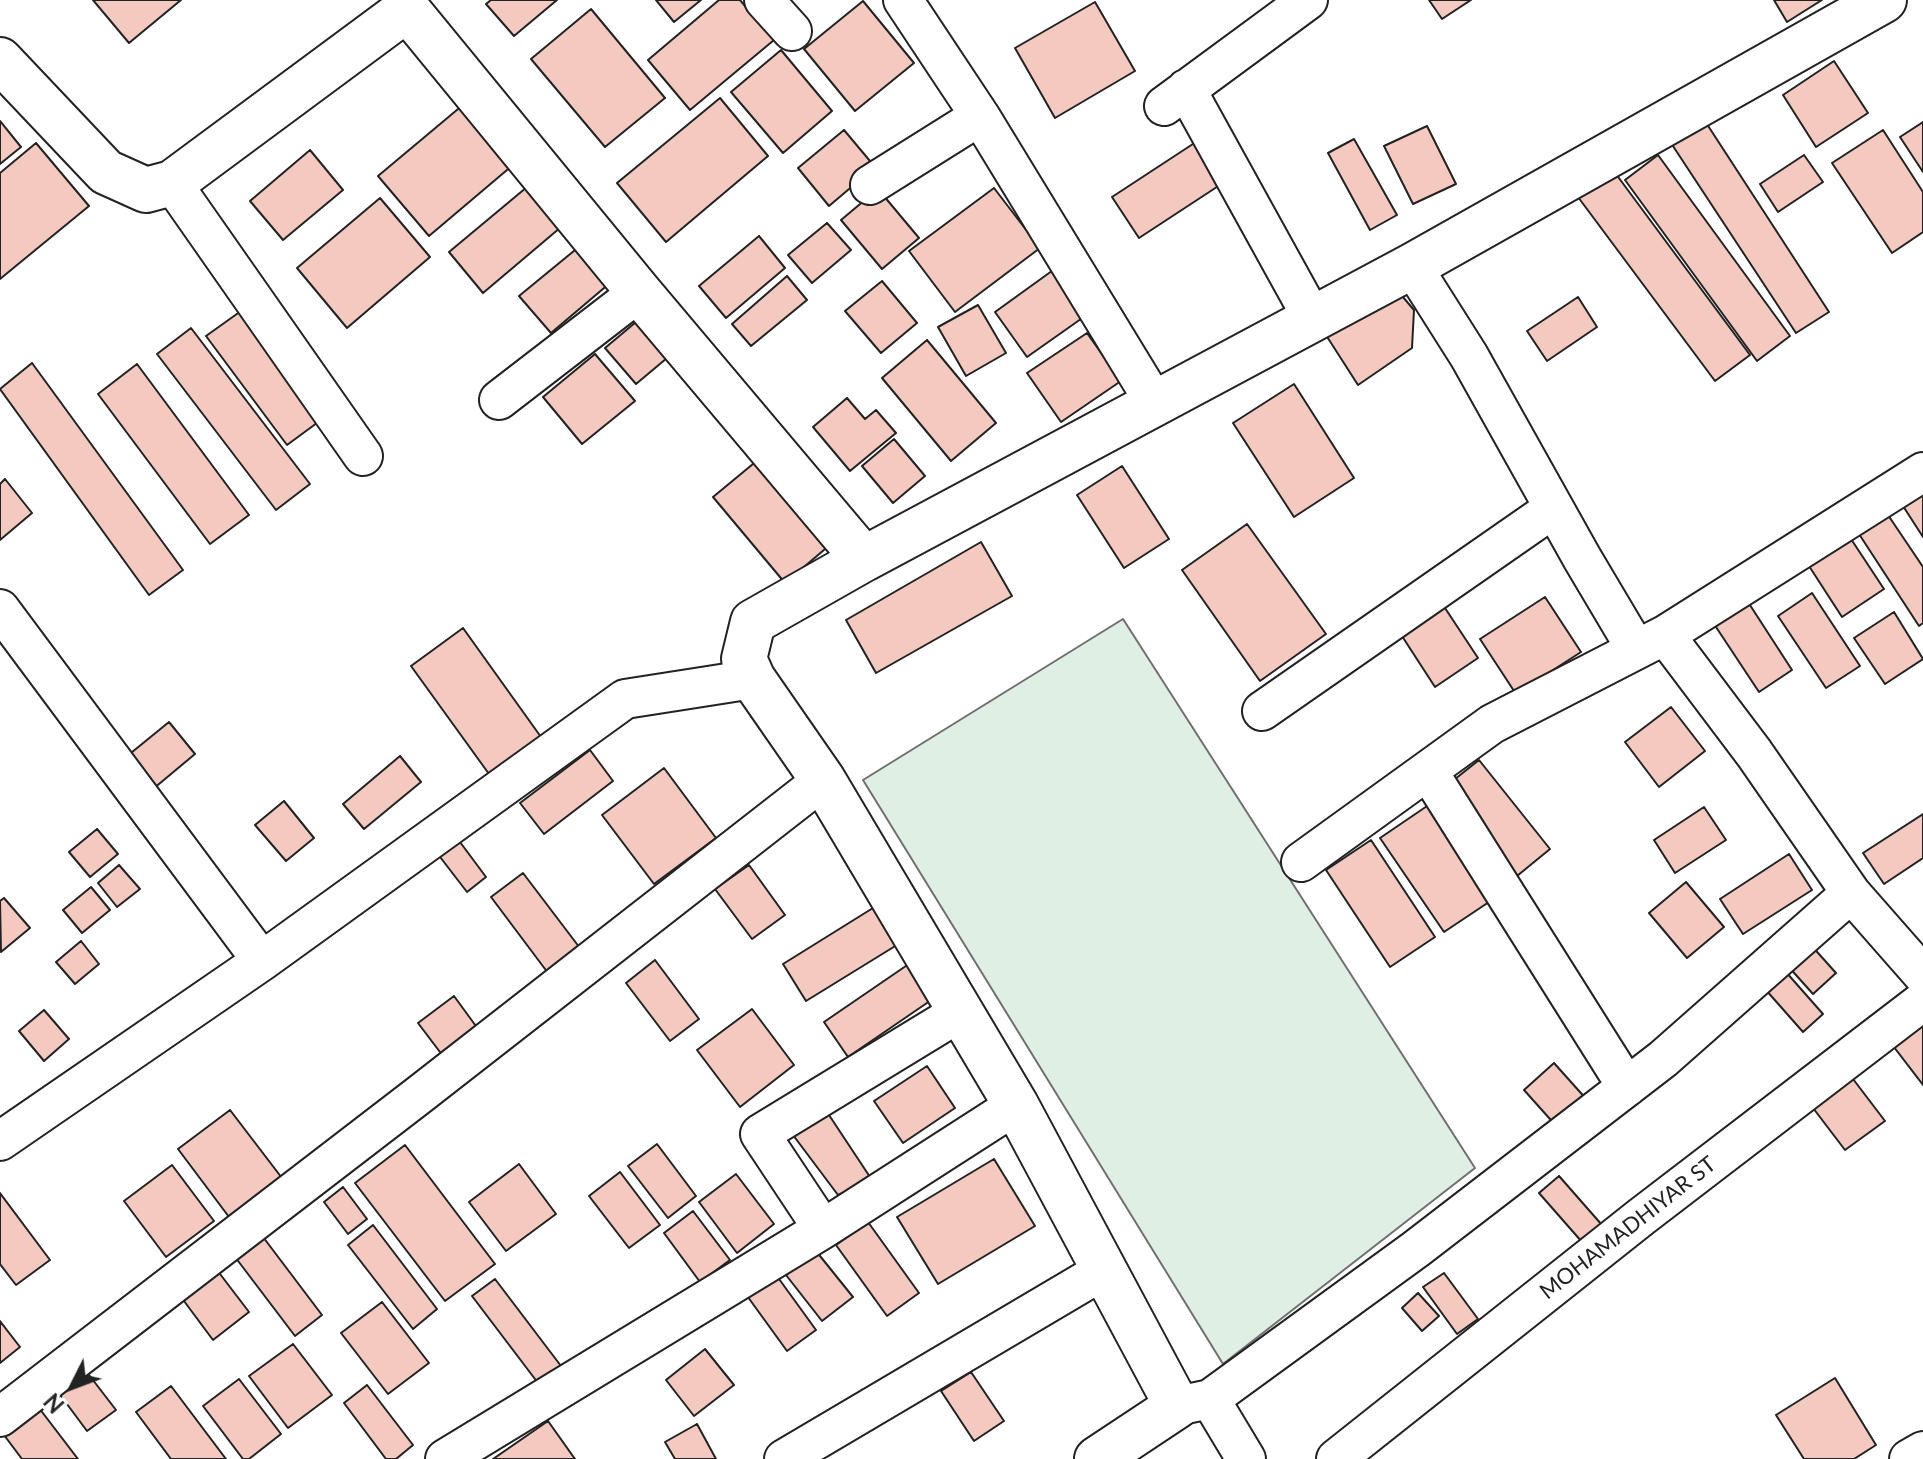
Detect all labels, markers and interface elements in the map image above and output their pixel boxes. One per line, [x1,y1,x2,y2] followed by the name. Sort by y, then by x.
[1535,1151,1721,1305] street label: MOHAMADHIYAR ST
[32,1347,112,1427] north arrow
[38,1388,70,1419] text: N

